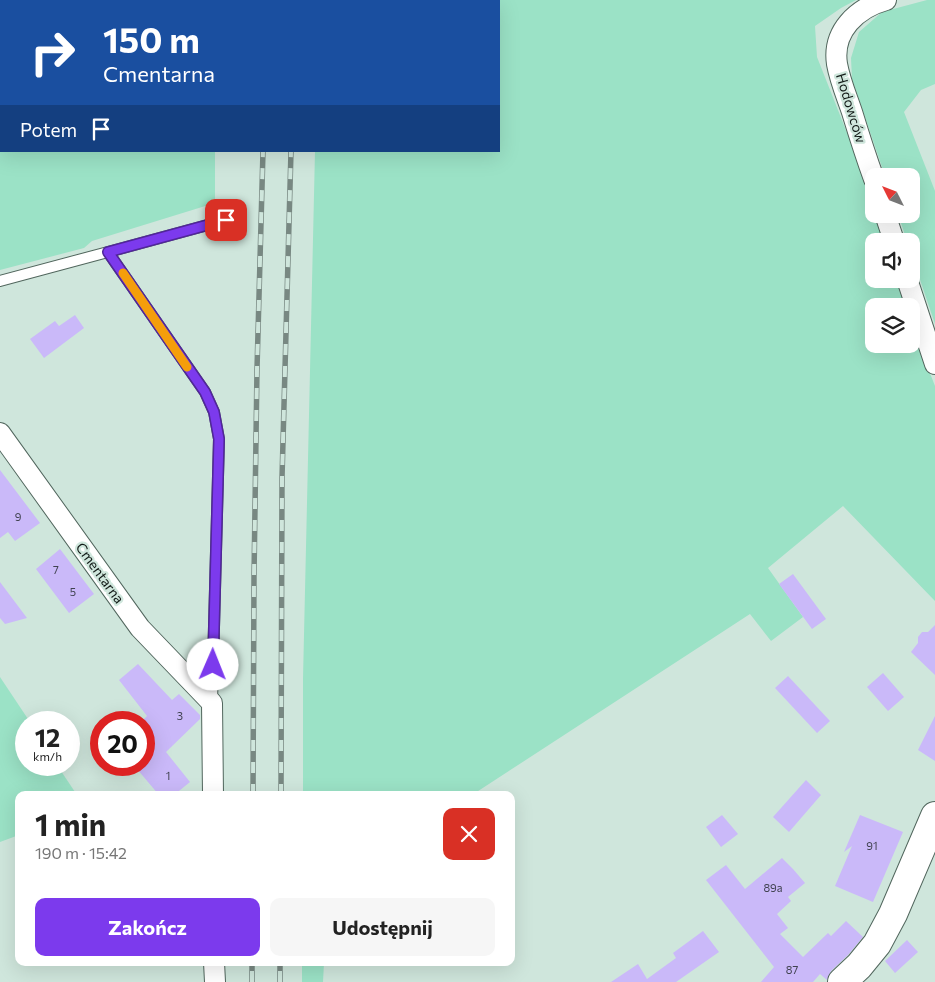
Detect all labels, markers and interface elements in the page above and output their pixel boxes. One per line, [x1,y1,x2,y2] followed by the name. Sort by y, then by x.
[103,17,200,60] text: 150 m
[20,20,85,85] icon: right
[103,60,215,87] text: Cmentarna
[833,71,870,145] street label: Hodowców
[87,115,115,143] icon: arrive
[20,118,77,141] text: Potem
[865,168,920,222] north arrow
[865,168,920,353] map controls
[205,199,247,241] pin
[212,206,240,234] icon: arrive
[865,233,920,288] button: sound
[865,298,920,353] button: layers
[15,510,22,523] house number: 9
[73,539,128,607] street label: Cmentarna
[53,563,59,576] house number: 7
[70,585,76,598] house number: 5
[186,638,238,690] position arrow
[177,709,183,722] house number: 3
[90,711,155,776] speed limit sign: 20
[35,722,60,752] text: 12
[33,749,62,763] text: km/h
[166,769,170,782] house number: 1
[35,805,106,842] text: 1 min
[443,808,495,860] button: close
[866,839,878,852] house number: 91
[35,843,127,862] text: 190 m · 15:42
[763,881,783,894] house number: 89a
[35,898,260,956] button: Zakończ
[270,898,495,956] button: Udostępnij
[786,963,798,976] house number: 87

